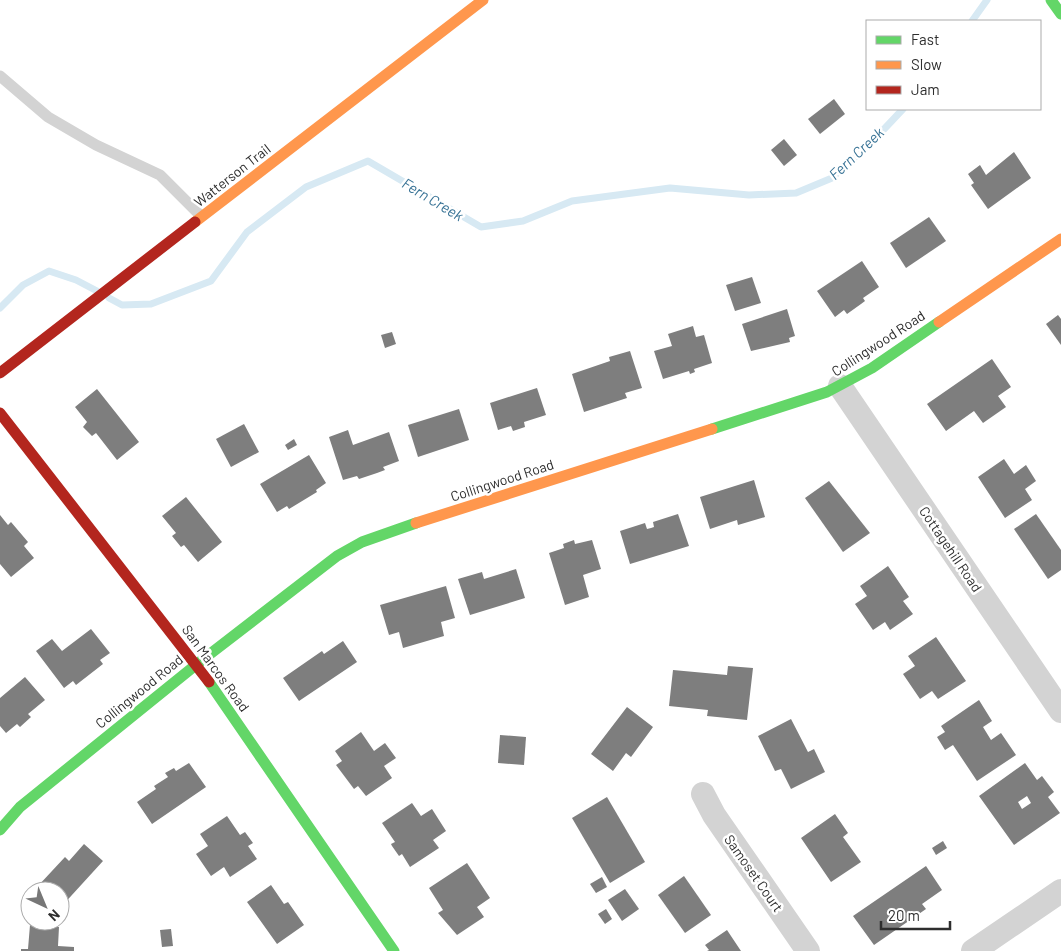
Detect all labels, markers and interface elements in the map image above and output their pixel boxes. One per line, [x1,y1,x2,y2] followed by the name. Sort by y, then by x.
[866,20,1041,110] legend
[911,30,939,48] text: Fast
[911,55,942,73] text: Slow
[911,80,940,98] text: Jam
[825,123,888,183] water label: Fern Creek
[190,140,274,210] street label: Watterson Trail
[399,174,468,225] water label: Fern Creek
[828,307,928,379] street label: Collingwood Road
[448,455,556,505] street label: Collingwood Road
[916,503,986,595] street label: Cottagehill Road
[179,621,253,715] street label: San Marcos Road
[92,651,186,731] street label: Collingwood Road
[721,831,787,915] street label: Samoset Court
[20,881,70,931] north arrow
[881,898,950,930] scale bar
[45,906,64,925] text: N
[888,906,920,924] text: 20 m

